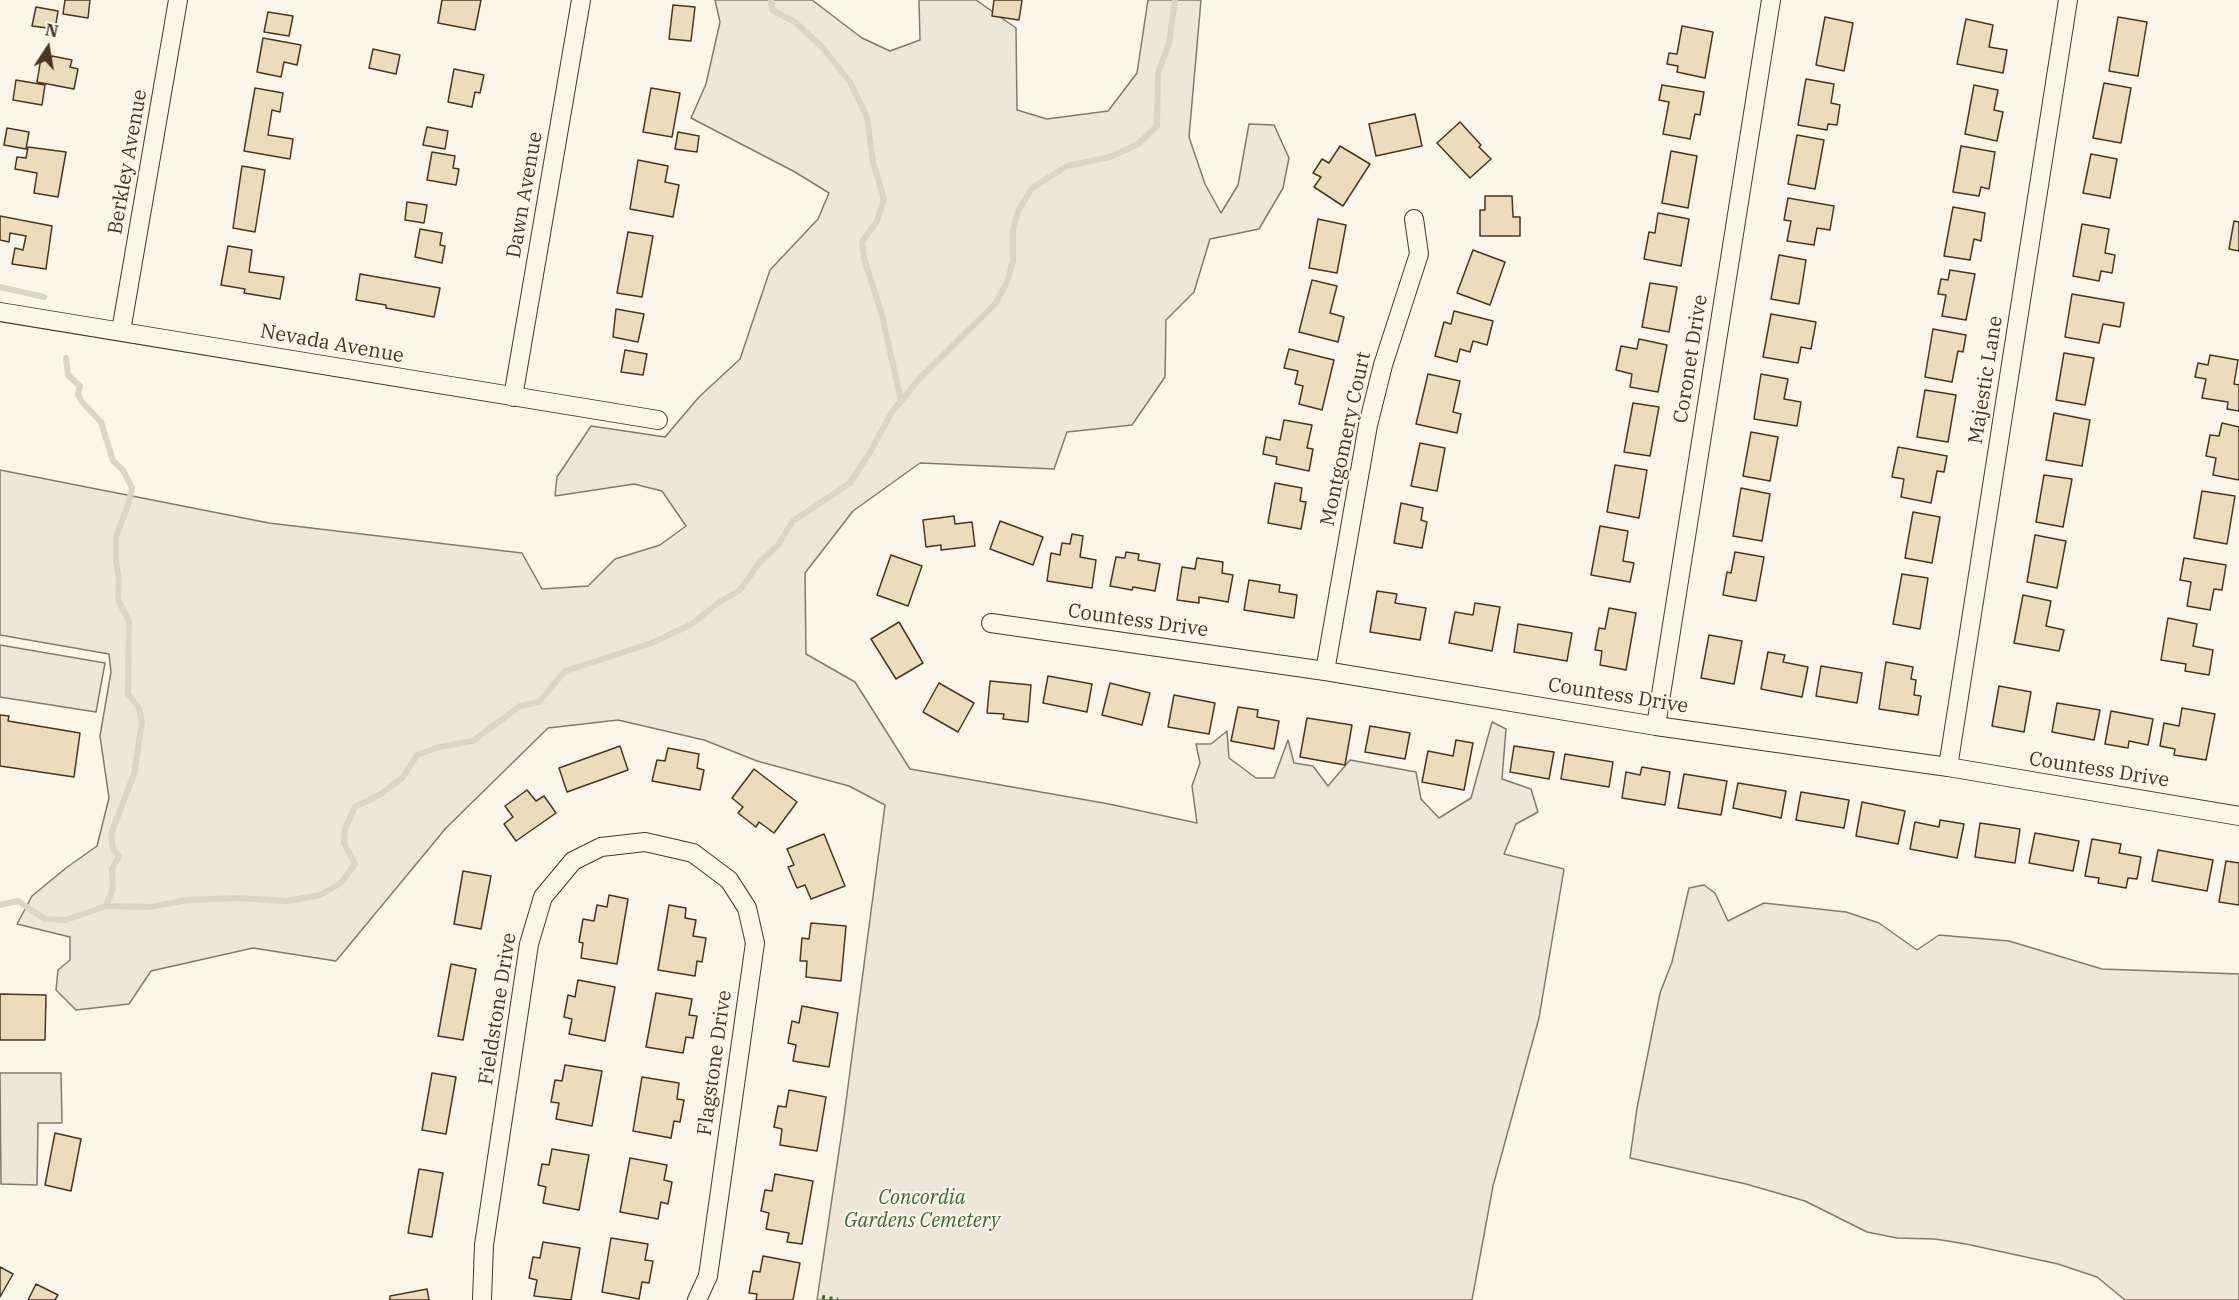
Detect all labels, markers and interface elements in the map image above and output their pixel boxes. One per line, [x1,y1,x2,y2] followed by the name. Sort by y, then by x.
[18,18,78,78] north arrow
[43,19,60,41] text: N
[103,88,153,236] street label: Berkley Avenue
[502,130,548,260] street label: Dawn Avenue
[1669,293,1713,425] street label: Coronet Drive
[1964,314,2008,446] street label: Majestic Lane
[258,320,406,368] street label: Nevada Avenue
[1316,350,1376,528] street label: Montgomery Court
[1066,599,1210,643] street label: Countess Drive
[1546,673,1690,719] street label: Countess Drive
[2027,747,2171,793] street label: Countess Drive
[474,931,522,1087] street label: Fieldstone Drive
[693,989,737,1137] street label: Flagstone Drive
[844,1186,1000,1233] park label: Concordia Gardens Cemetery

